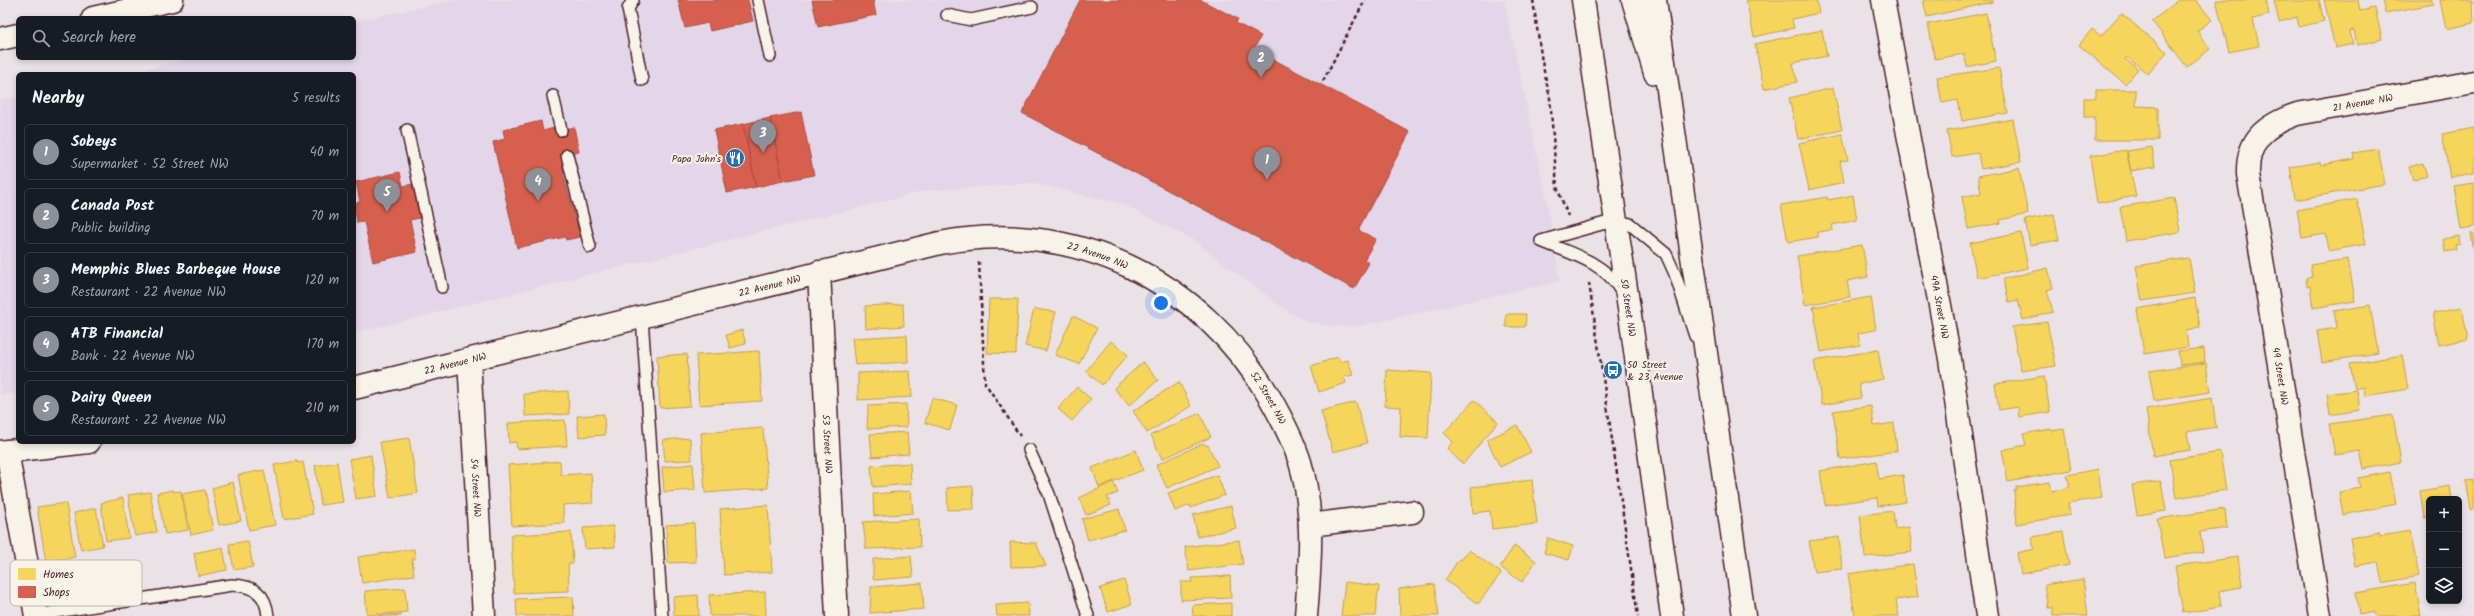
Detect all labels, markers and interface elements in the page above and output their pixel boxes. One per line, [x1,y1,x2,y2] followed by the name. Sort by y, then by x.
[16,16,356,60] search box
[62,26,136,50] text: Search here
[30,27,52,49] icon: search
[1248,45,1274,78] pin: 2
[32,85,84,112] text: Nearby
[292,88,340,109] text: 5 results
[2331,90,2394,116] street label: 21 Avenue NW
[750,120,776,153] pin: 3
[71,130,117,154] text: Sobeys
[44,142,48,163] text: 1
[310,142,339,163] text: 40 m
[724,147,746,169] restaurant icon: Papa John's
[1254,147,1280,180] pin: 1
[672,151,722,167] place label: Papa John's
[71,154,229,175] text: Supermarket · 52 Street NW
[525,168,551,201] pin: 4
[374,179,400,212] pin: 5
[71,194,154,218] text: Canada Post
[42,206,50,227] text: 2
[311,206,339,227] text: 70 m
[71,218,150,239] text: Public building
[1065,238,1131,274] street label: 22 Avenue NW
[71,258,281,282] text: Memphis Blues Barbeque House
[42,270,50,291] text: 3
[305,270,339,291] text: 120 m
[737,271,803,302] street label: 22 Avenue NW
[1925,274,1953,340] street label: 49A Street NW
[1616,278,1640,338] street label: 50 Street NW
[71,282,226,303] text: Restaurant · 22 Avenue NW
[1151,293,1171,313] your location
[71,322,163,346] text: ATB Financial
[42,334,50,355] text: 4
[307,334,339,355] text: 170 m
[71,346,195,367] text: Bank · 22 Avenue NW
[2268,346,2293,406] street label: 49 Street NW
[422,349,488,379] street label: 22 Avenue NW
[1627,357,1684,385] place label: 50 Street & 23 Avenue
[1602,359,1624,381] bus stop icon: 50 Street & 23 Avenue
[1246,368,1290,427] street label: 52 Street NW
[71,386,152,410] text: Dairy Queen
[43,398,49,419] text: 5
[305,398,339,419] text: 210 m
[71,410,226,431] text: Restaurant · 22 Avenue NW
[817,414,837,474] street label: 53 Street NW
[466,458,485,518] street label: 54 Street NW
[2426,496,2462,604] map controls
[2426,496,2462,532] button: +
[2426,532,2462,568] button: −
[10,560,142,606] legend
[43,566,74,584] text: Homes
[2426,568,2462,604] button: layers
[43,584,70,602] text: Shops

